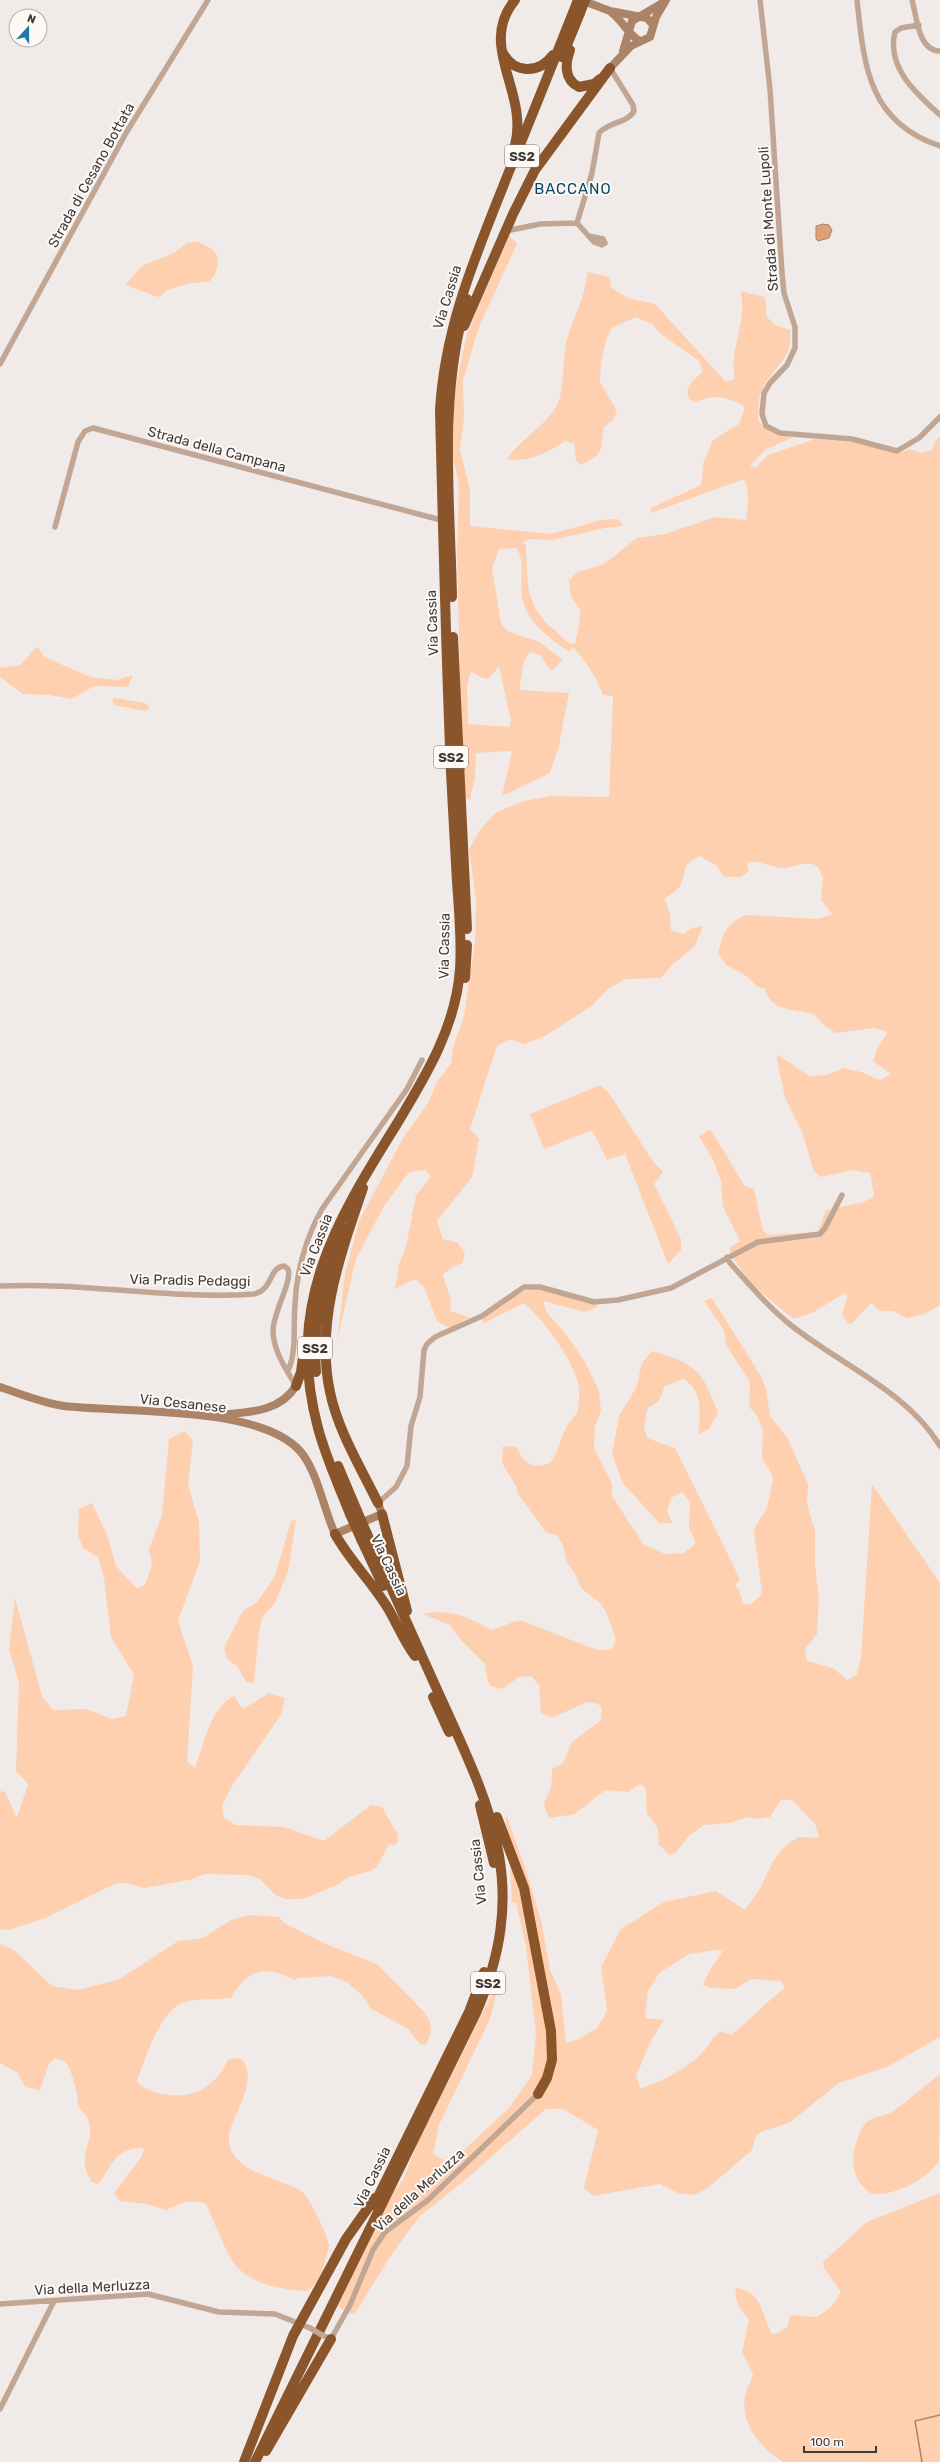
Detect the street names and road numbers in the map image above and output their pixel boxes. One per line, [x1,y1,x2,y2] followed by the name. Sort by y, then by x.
[45,100,138,251] street label: Strada di Cesano Bottata
[505,145,539,167] road number: SS2
[755,146,782,292] street label: Strada di Monte Lupoli
[430,263,465,331] street label: Via Cassia
[146,423,288,476] street label: Strada della Campana
[423,590,442,656] street label: Via Cassia
[434,746,468,768] road number: SS2
[435,913,454,979] street label: Via Cassia
[297,1211,336,1279] street label: Via Cassia
[129,1271,251,1290] street label: Via Pradis Pedaggi
[298,1337,332,1359] road number: SS2
[139,1390,227,1417] street label: Via Cesanese
[367,1532,410,1599] street label: Via Cassia
[467,1838,490,1906] street label: Via Cassia
[471,1972,505,1994] road number: SS2
[350,2144,395,2211] street label: Via Cassia
[371,2145,468,2235] street label: Via della Merluzza
[34,2276,150,2299] street label: Via della Merluzza

